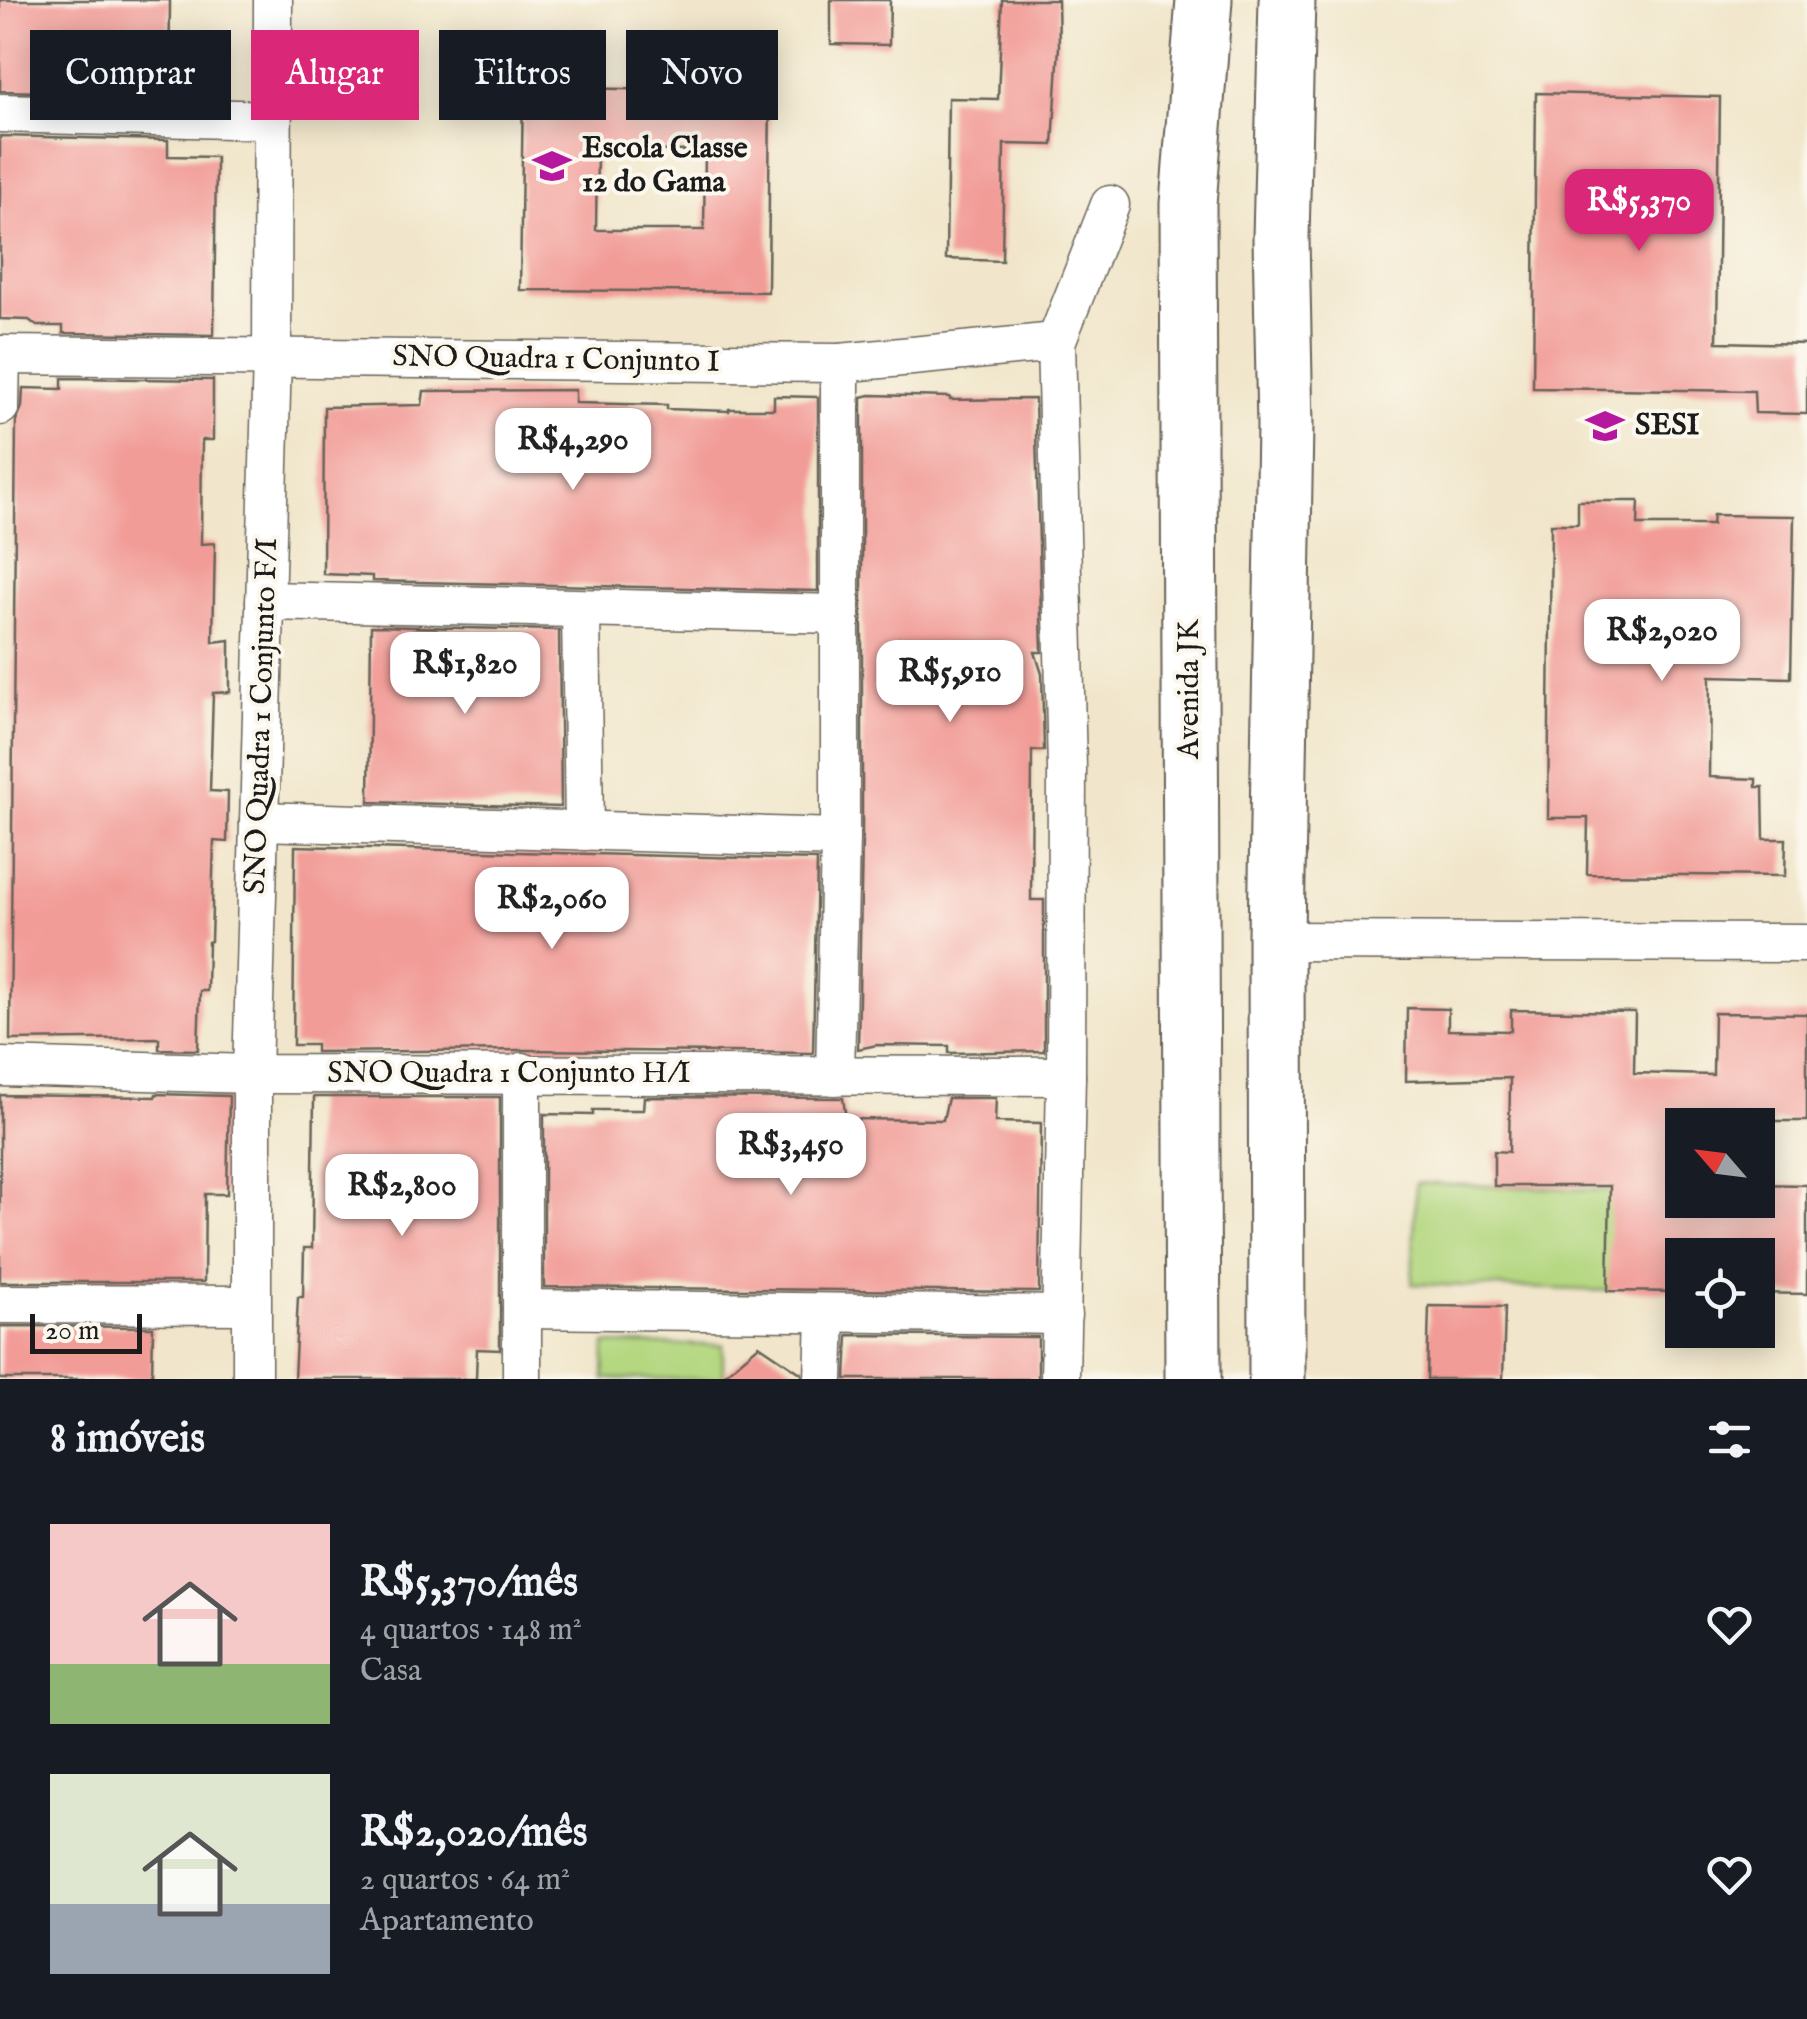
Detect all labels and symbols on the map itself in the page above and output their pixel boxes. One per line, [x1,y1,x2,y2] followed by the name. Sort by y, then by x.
[582,130,748,202] place label: Escola Classe 12 do Gama
[531,145,573,187] school or university icon: Escola Classe 12 do Gama
[1547,169,1731,254] pin: R$5,370
[392,338,720,382] street label: SNO Quadra 1 Conjunto I
[1584,405,1626,447] school or university icon: SESI
[1635,407,1700,445] place label: SESI
[481,408,665,493] pin: R$4,290
[237,537,287,895] street label: SNO Quadra 1 Conjunto F/I
[1570,599,1754,684] pin: R$2,020
[1171,619,1209,760] street label: Avenida JK
[373,632,557,717] pin: R$1,820
[858,640,1042,725] pin: R$5,910
[460,867,644,952] pin: R$2,060
[327,1055,691,1093] street label: SNO Quadra 1 Conjunto H/I
[1665,1108,1775,1218] north arrow
[699,1113,883,1198] pin: R$3,450
[310,1154,494,1239] pin: R$2,800
[30,1309,142,1354] scale bar

